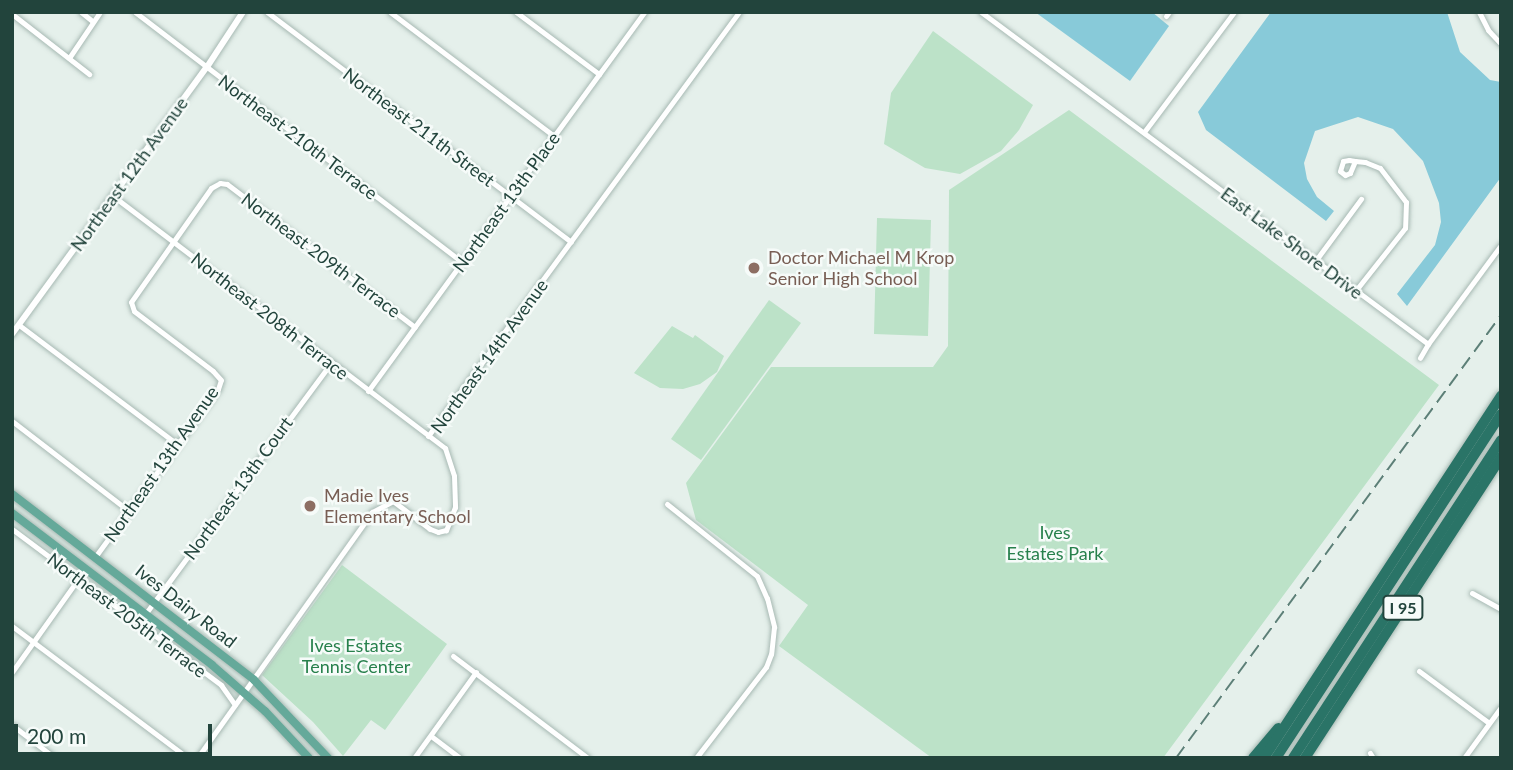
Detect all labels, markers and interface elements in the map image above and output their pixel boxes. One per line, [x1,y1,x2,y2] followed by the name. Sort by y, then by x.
[339,63,499,191] street label: Northeast 211th Street
[214,70,382,204] street label: Northeast 210th Terrace
[66,93,192,255] street label: Northeast 12th Avenue
[448,128,564,276] street label: Northeast 13th Place
[1217,183,1367,303] street label: East Lake Shore Drive
[237,188,405,322] street label: Northeast 209th Terrace
[768,247,955,290] place label: Doctor Michael M Krop Senior High School
[187,248,353,384] street label: Northeast 208th Terrace
[746,260,762,276] marker: Doctor Michael M Krop Senior High School
[426,275,552,437] street label: Northeast 14th Avenue
[99,382,223,546] street label: Northeast 13th Avenue
[179,412,297,564] street label: Northeast 13th Court
[324,485,471,528] place label: Madie Ives Elementary School
[302,498,318,514] marker: Madie Ives Elementary School
[1007,522,1103,564] park label: Ives Estates Park
[43,548,211,682] street label: Northeast 205th Terrace
[131,560,241,652] street label: Ives Dairy Road
[1382,596,1424,621] road number: I 95
[302,635,410,678] park label: Ives Estates Tennis Center
[18,710,215,754] scale bar
[27,723,86,748] text: 200 m

